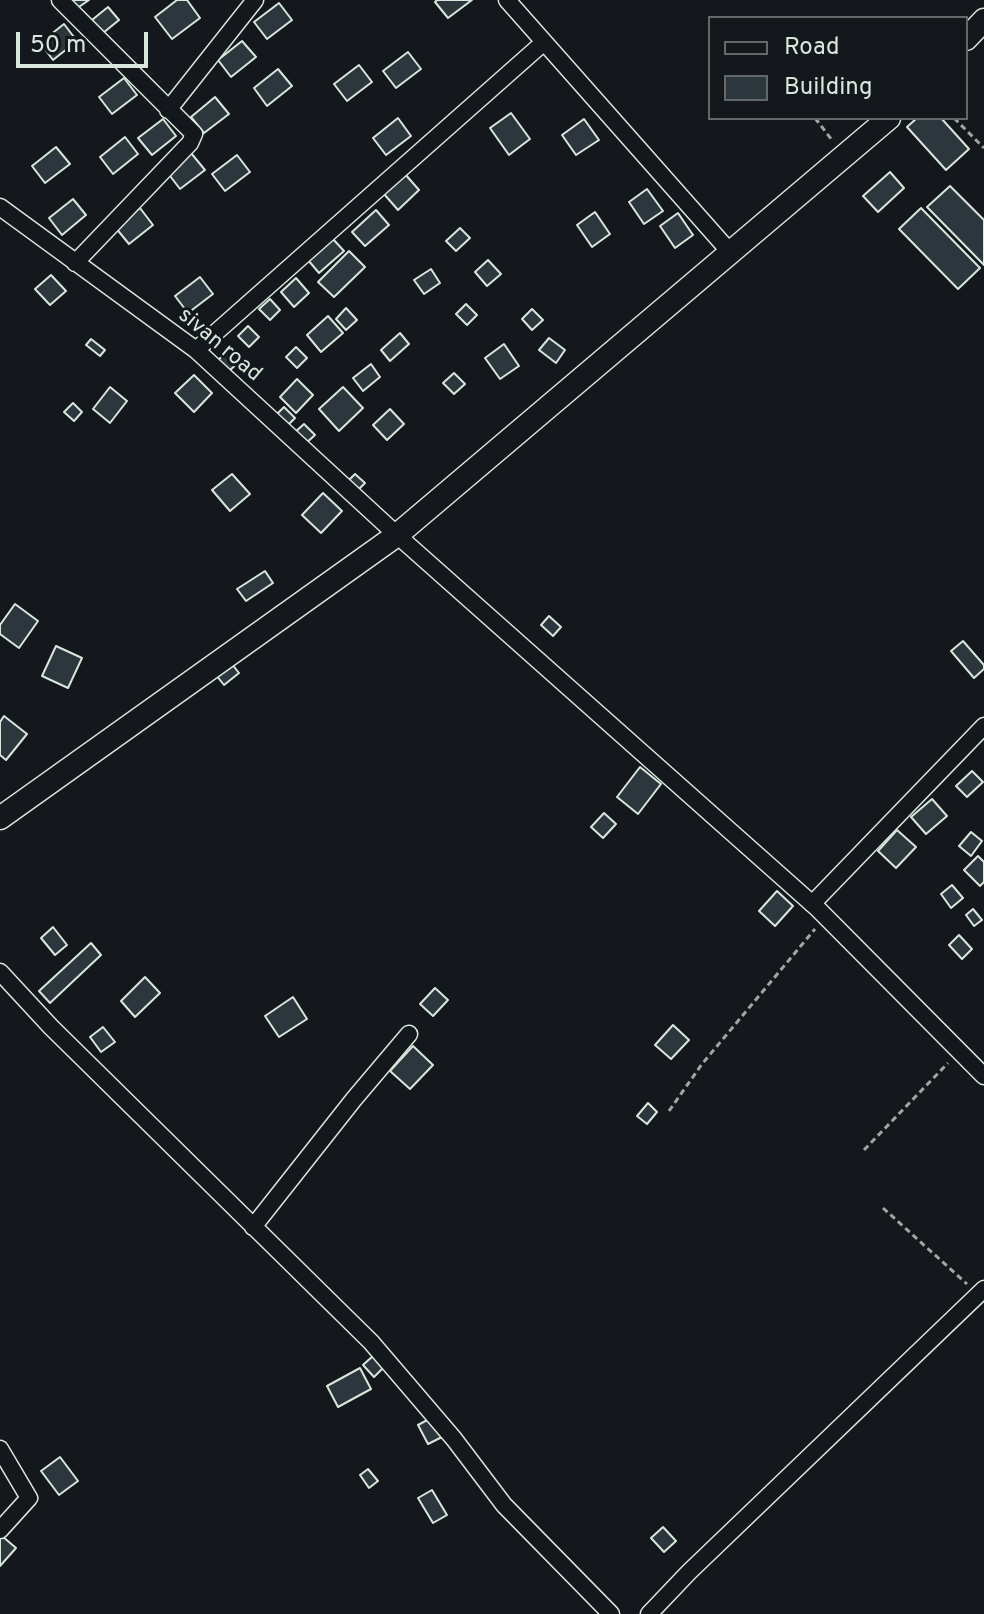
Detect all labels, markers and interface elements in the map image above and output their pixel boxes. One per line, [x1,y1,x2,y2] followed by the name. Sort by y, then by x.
[20,16,152,66] scale bar
[708,16,968,120] legend
[30,31,86,61] text: 50 m
[784,33,840,63] text: Road
[784,73,873,103] text: Building
[172,303,266,389] street label: sivan road

